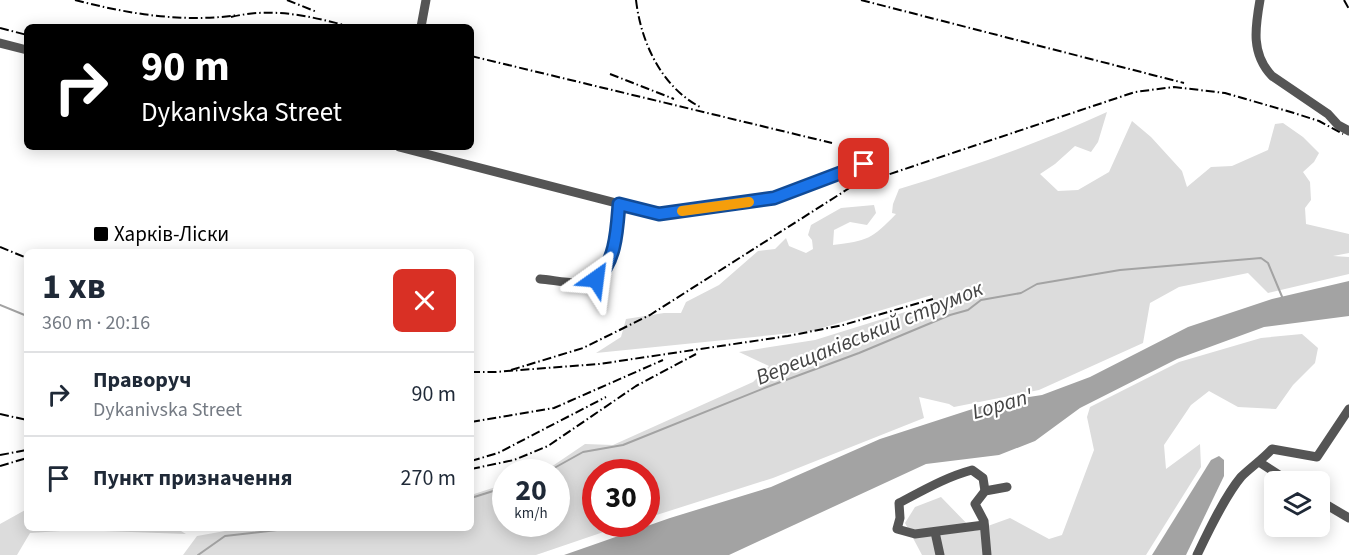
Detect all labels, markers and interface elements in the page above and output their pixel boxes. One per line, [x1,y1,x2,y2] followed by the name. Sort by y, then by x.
[141,37,230,97] text: 90 m
[42,48,120,126] icon: right
[141,93,342,132] text: Dykanivska Street
[838,138,889,189] pin
[847,147,880,180] icon: arrive
[114,219,229,249] place label: Харків-Ліски
[92,225,110,243] marker: Харків-Ліски
[564,247,628,311] position arrow
[42,261,106,312] text: 1 хв
[393,269,456,332] button: close
[751,272,988,393] water label: Верещаківський струмок
[42,309,150,337] text: 360 m · 20:16
[93,364,191,396] text: Праворуч
[42,378,75,411] icon: right
[411,378,456,410] text: 90 m
[968,380,1037,428] water label: Lopan'
[93,396,242,424] text: Dykanivska Street
[582,459,660,537] speed limit sign: 30
[42,462,75,495] icon: arrive
[93,462,293,494] text: Пункт призначення
[401,462,456,494] text: 270 m
[515,469,547,512] text: 20
[1264,471,1330,537] map controls
[1264,471,1330,537] button: layers
[514,503,548,524] text: km/h

